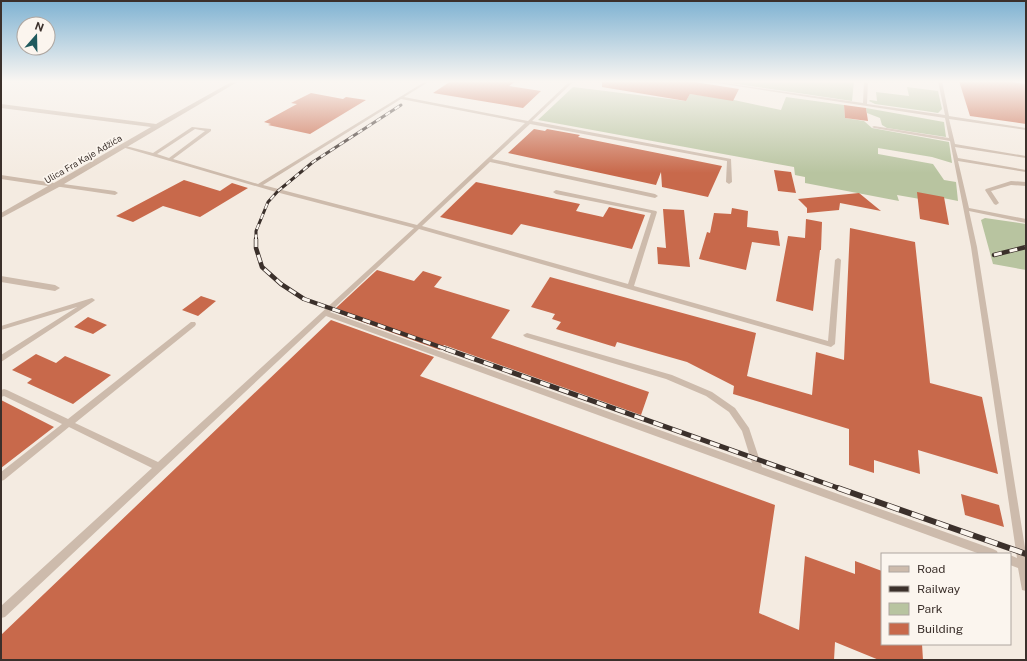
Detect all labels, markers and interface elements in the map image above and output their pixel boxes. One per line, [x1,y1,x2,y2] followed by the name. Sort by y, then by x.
[16,16,56,56] north arrow
[33,19,46,34] text: N
[42,132,124,186] street label: Ulica Fra Kaje Adžića
[881,553,1011,645] legend
[917,562,945,576] text: Road
[917,582,961,596] text: Railway
[917,602,943,616] text: Park
[917,622,963,636] text: Building

